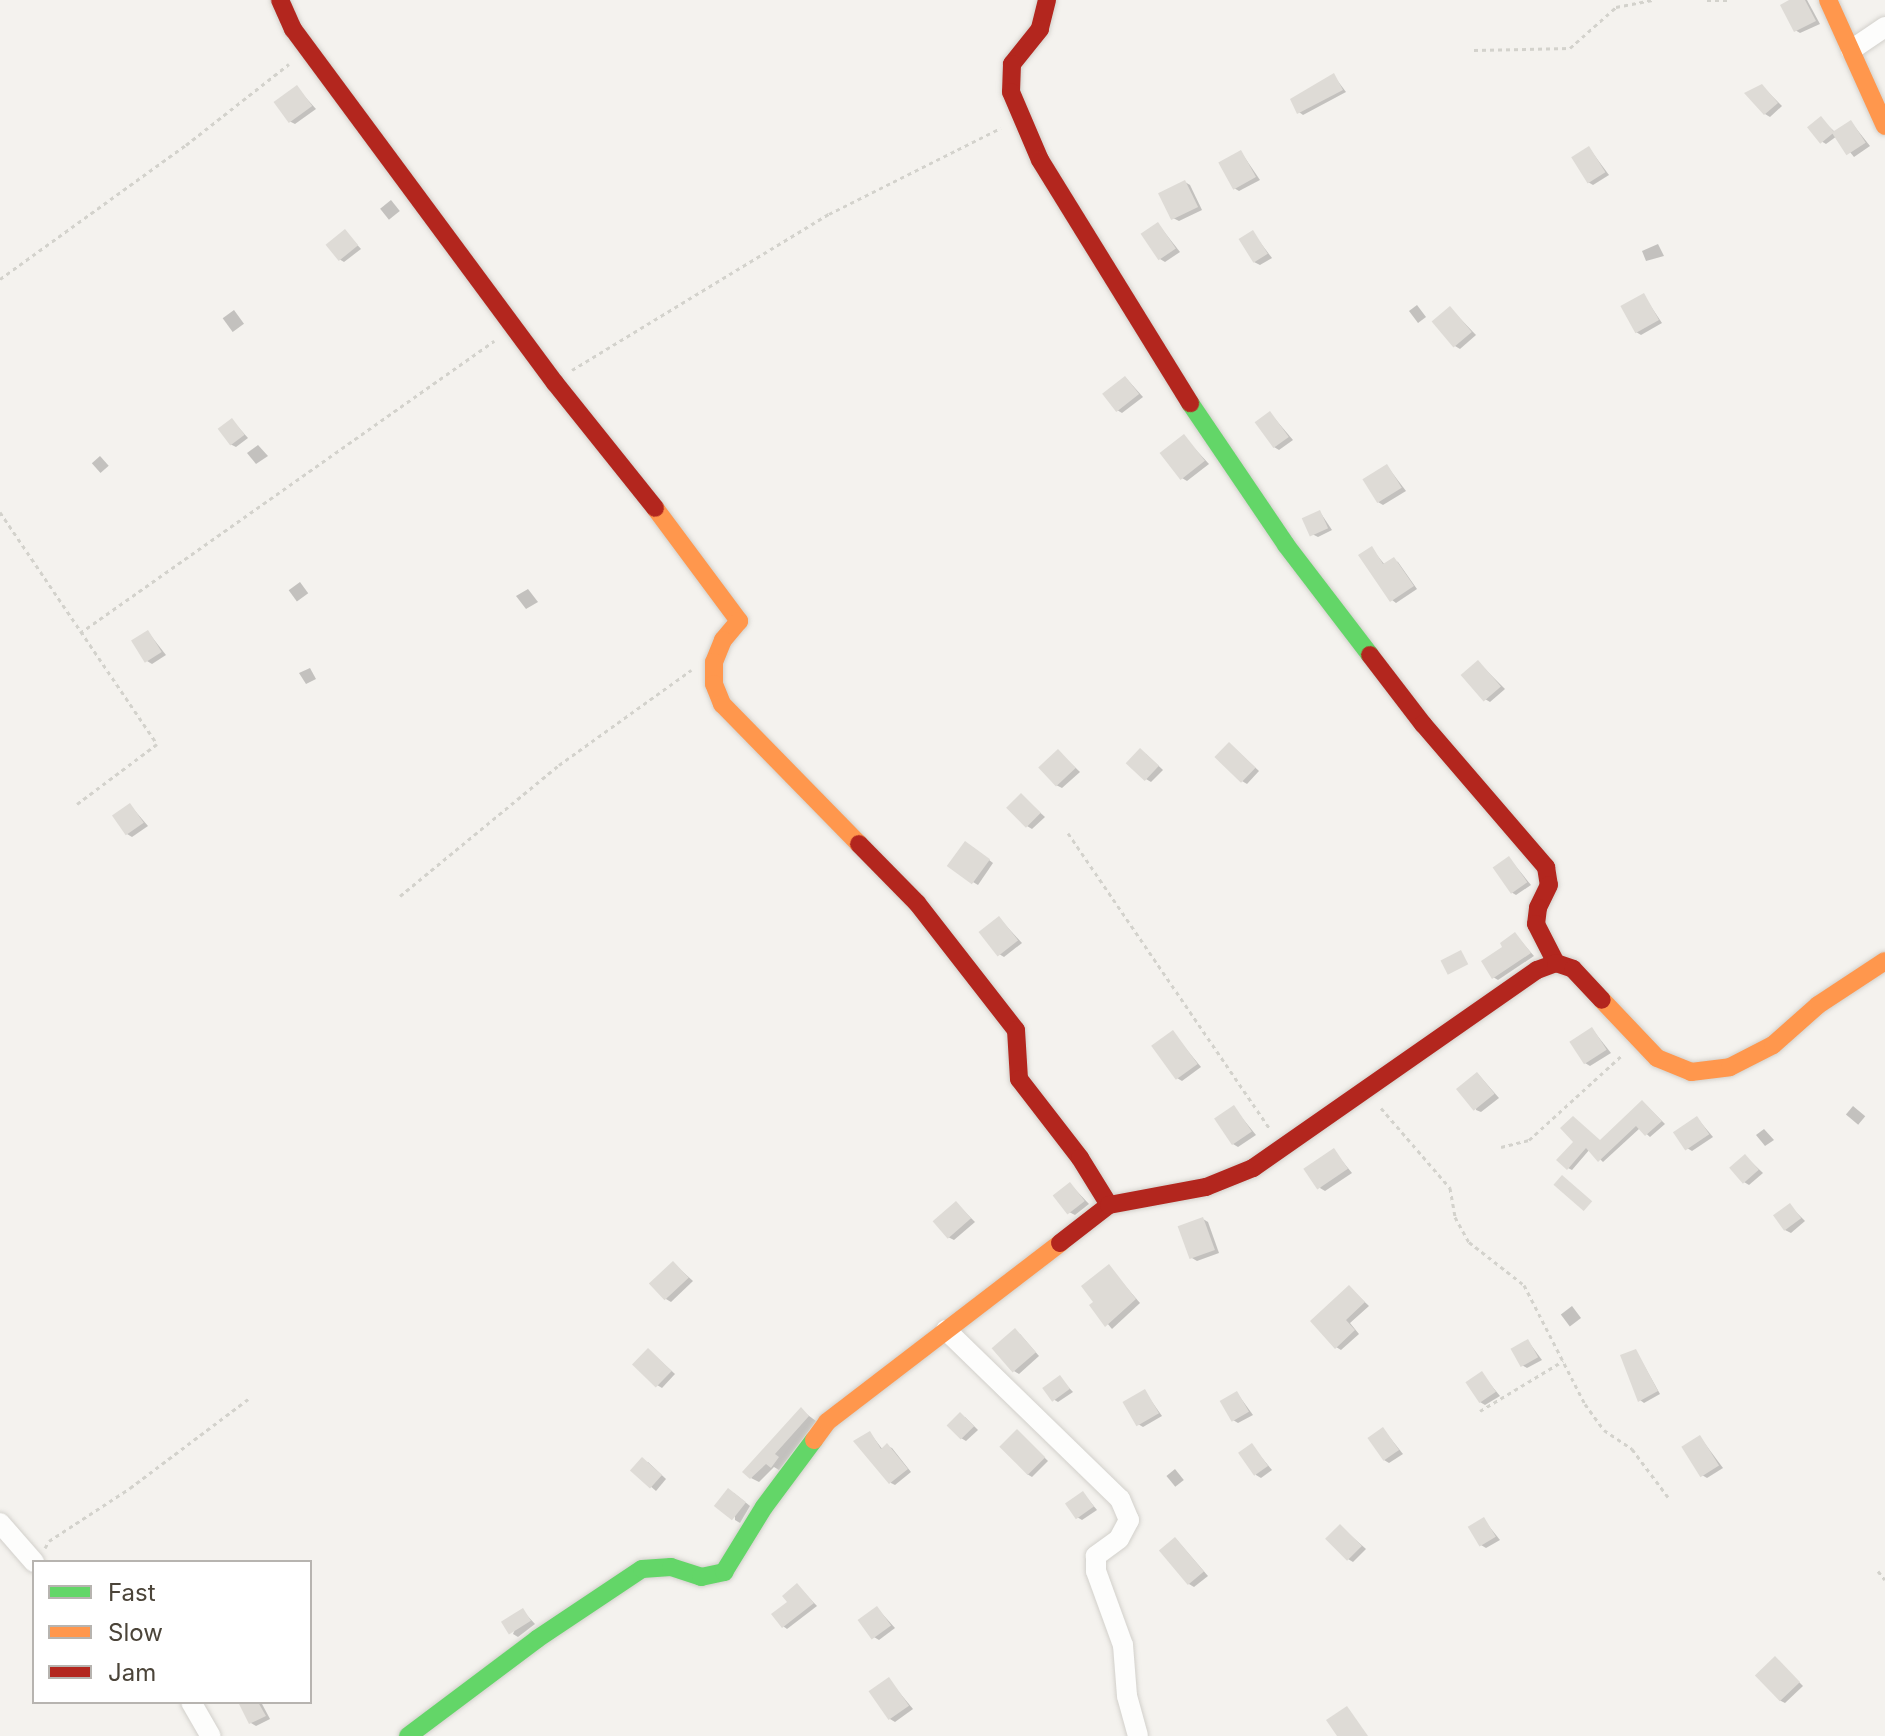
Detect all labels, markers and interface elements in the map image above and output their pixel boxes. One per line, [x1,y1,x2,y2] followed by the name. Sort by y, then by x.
[32,1560,312,1704] legend
[108,1578,156,1607] text: Fast
[108,1618,163,1647] text: Slow
[108,1658,156,1687] text: Jam

